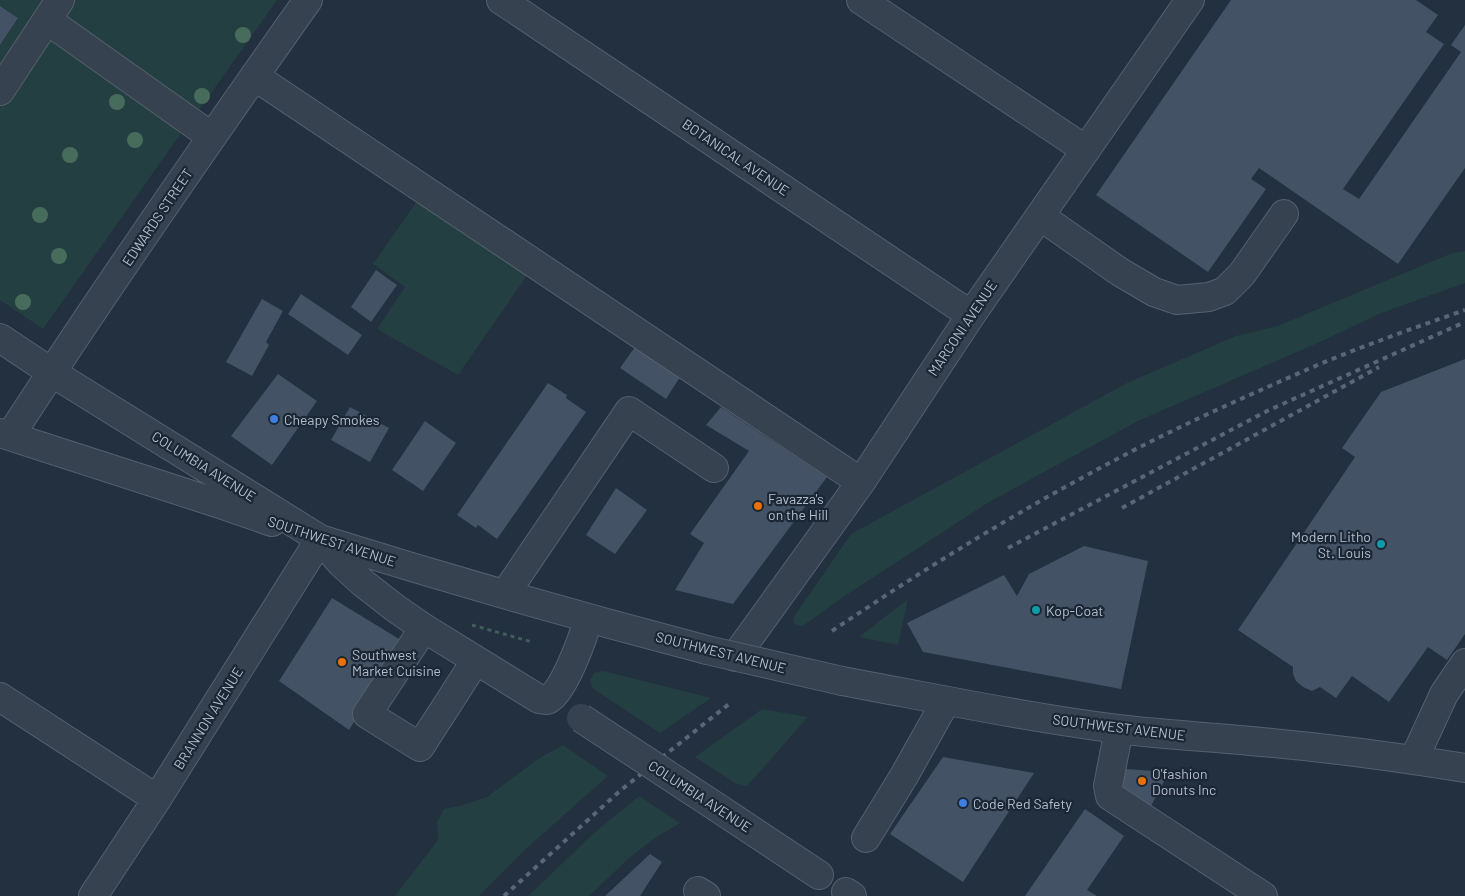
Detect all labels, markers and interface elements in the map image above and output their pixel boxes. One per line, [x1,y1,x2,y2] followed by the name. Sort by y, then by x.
[679,115,793,199] street label: BOTANICAL AVENUE
[118,165,196,269] street label: EDWARDS STREET
[924,277,1000,379] street label: MARCONI AVENUE
[284,411,380,428] place label: Cheapy Smokes
[268,413,280,425] marker: Cheapy Smokes
[149,427,259,505] street label: COLUMBIA AVENUE
[768,490,828,523] place label: Favazza's on the Hill
[752,500,764,512] marker: Favazza's on the Hill
[266,512,398,570] street label: SOUTHWEST AVENUE
[1291,528,1371,561] place label: Modern Litho St. Louis
[1375,538,1387,550] marker: Modern Litho St. Louis
[1046,602,1103,619] place label: Kop-Coat
[1030,604,1042,616] marker: Kop-Coat
[654,628,788,676] street label: SOUTHWEST AVENUE
[352,646,441,679] place label: Southwest Market Cuisine
[336,656,348,668] marker: Southwest Market Cuisine
[170,664,246,772] street label: BRANNON AVENUE
[1052,710,1186,744] street label: SOUTHWEST AVENUE
[645,756,755,836] street label: COLUMBIA AVENUE
[1152,765,1216,798] place label: O'fashion Donuts Inc
[1136,775,1148,787] marker: O'fashion Donuts Inc
[973,795,1072,812] place label: Code Red Safety
[957,797,969,809] marker: Code Red Safety

